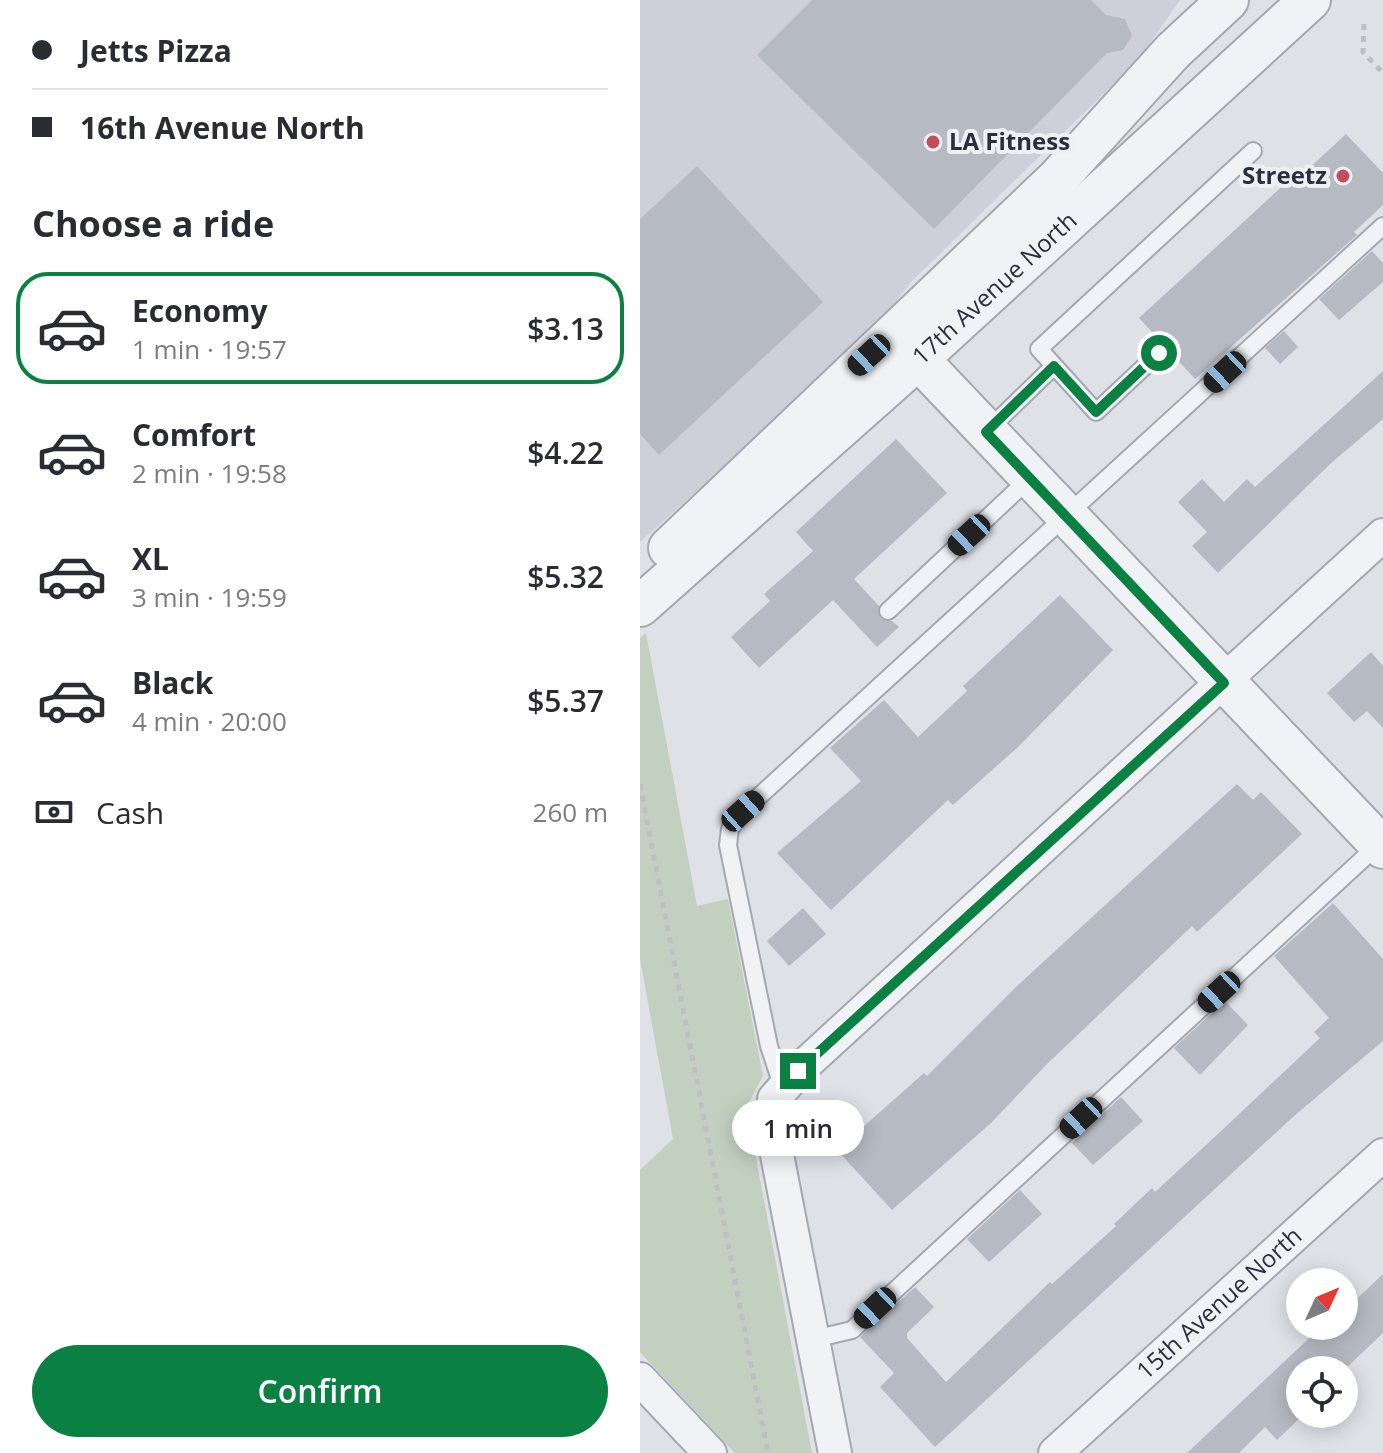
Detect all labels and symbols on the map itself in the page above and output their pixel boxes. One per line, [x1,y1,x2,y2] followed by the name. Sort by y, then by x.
[949,124,1070,157] place label: LA Fitness
[924,133,942,151] marker: LA Fitness
[1242,158,1327,191] place label: Streetz
[1334,167,1352,185] marker: Streetz
[904,204,1083,371] street label: 17th Avenue North
[843,330,895,380] car
[1141,335,1177,371] route start
[1199,347,1251,397] car
[943,510,995,560] car
[717,786,769,836] car
[1193,967,1245,1017] car
[780,1053,816,1089] route end
[1055,1093,1107,1143] car
[732,1099,864,1155] callout: 1 min
[1129,1219,1308,1386] street label: 15th Avenue North
[1286,1268,1358,1340] north arrow
[849,1283,901,1333] car

